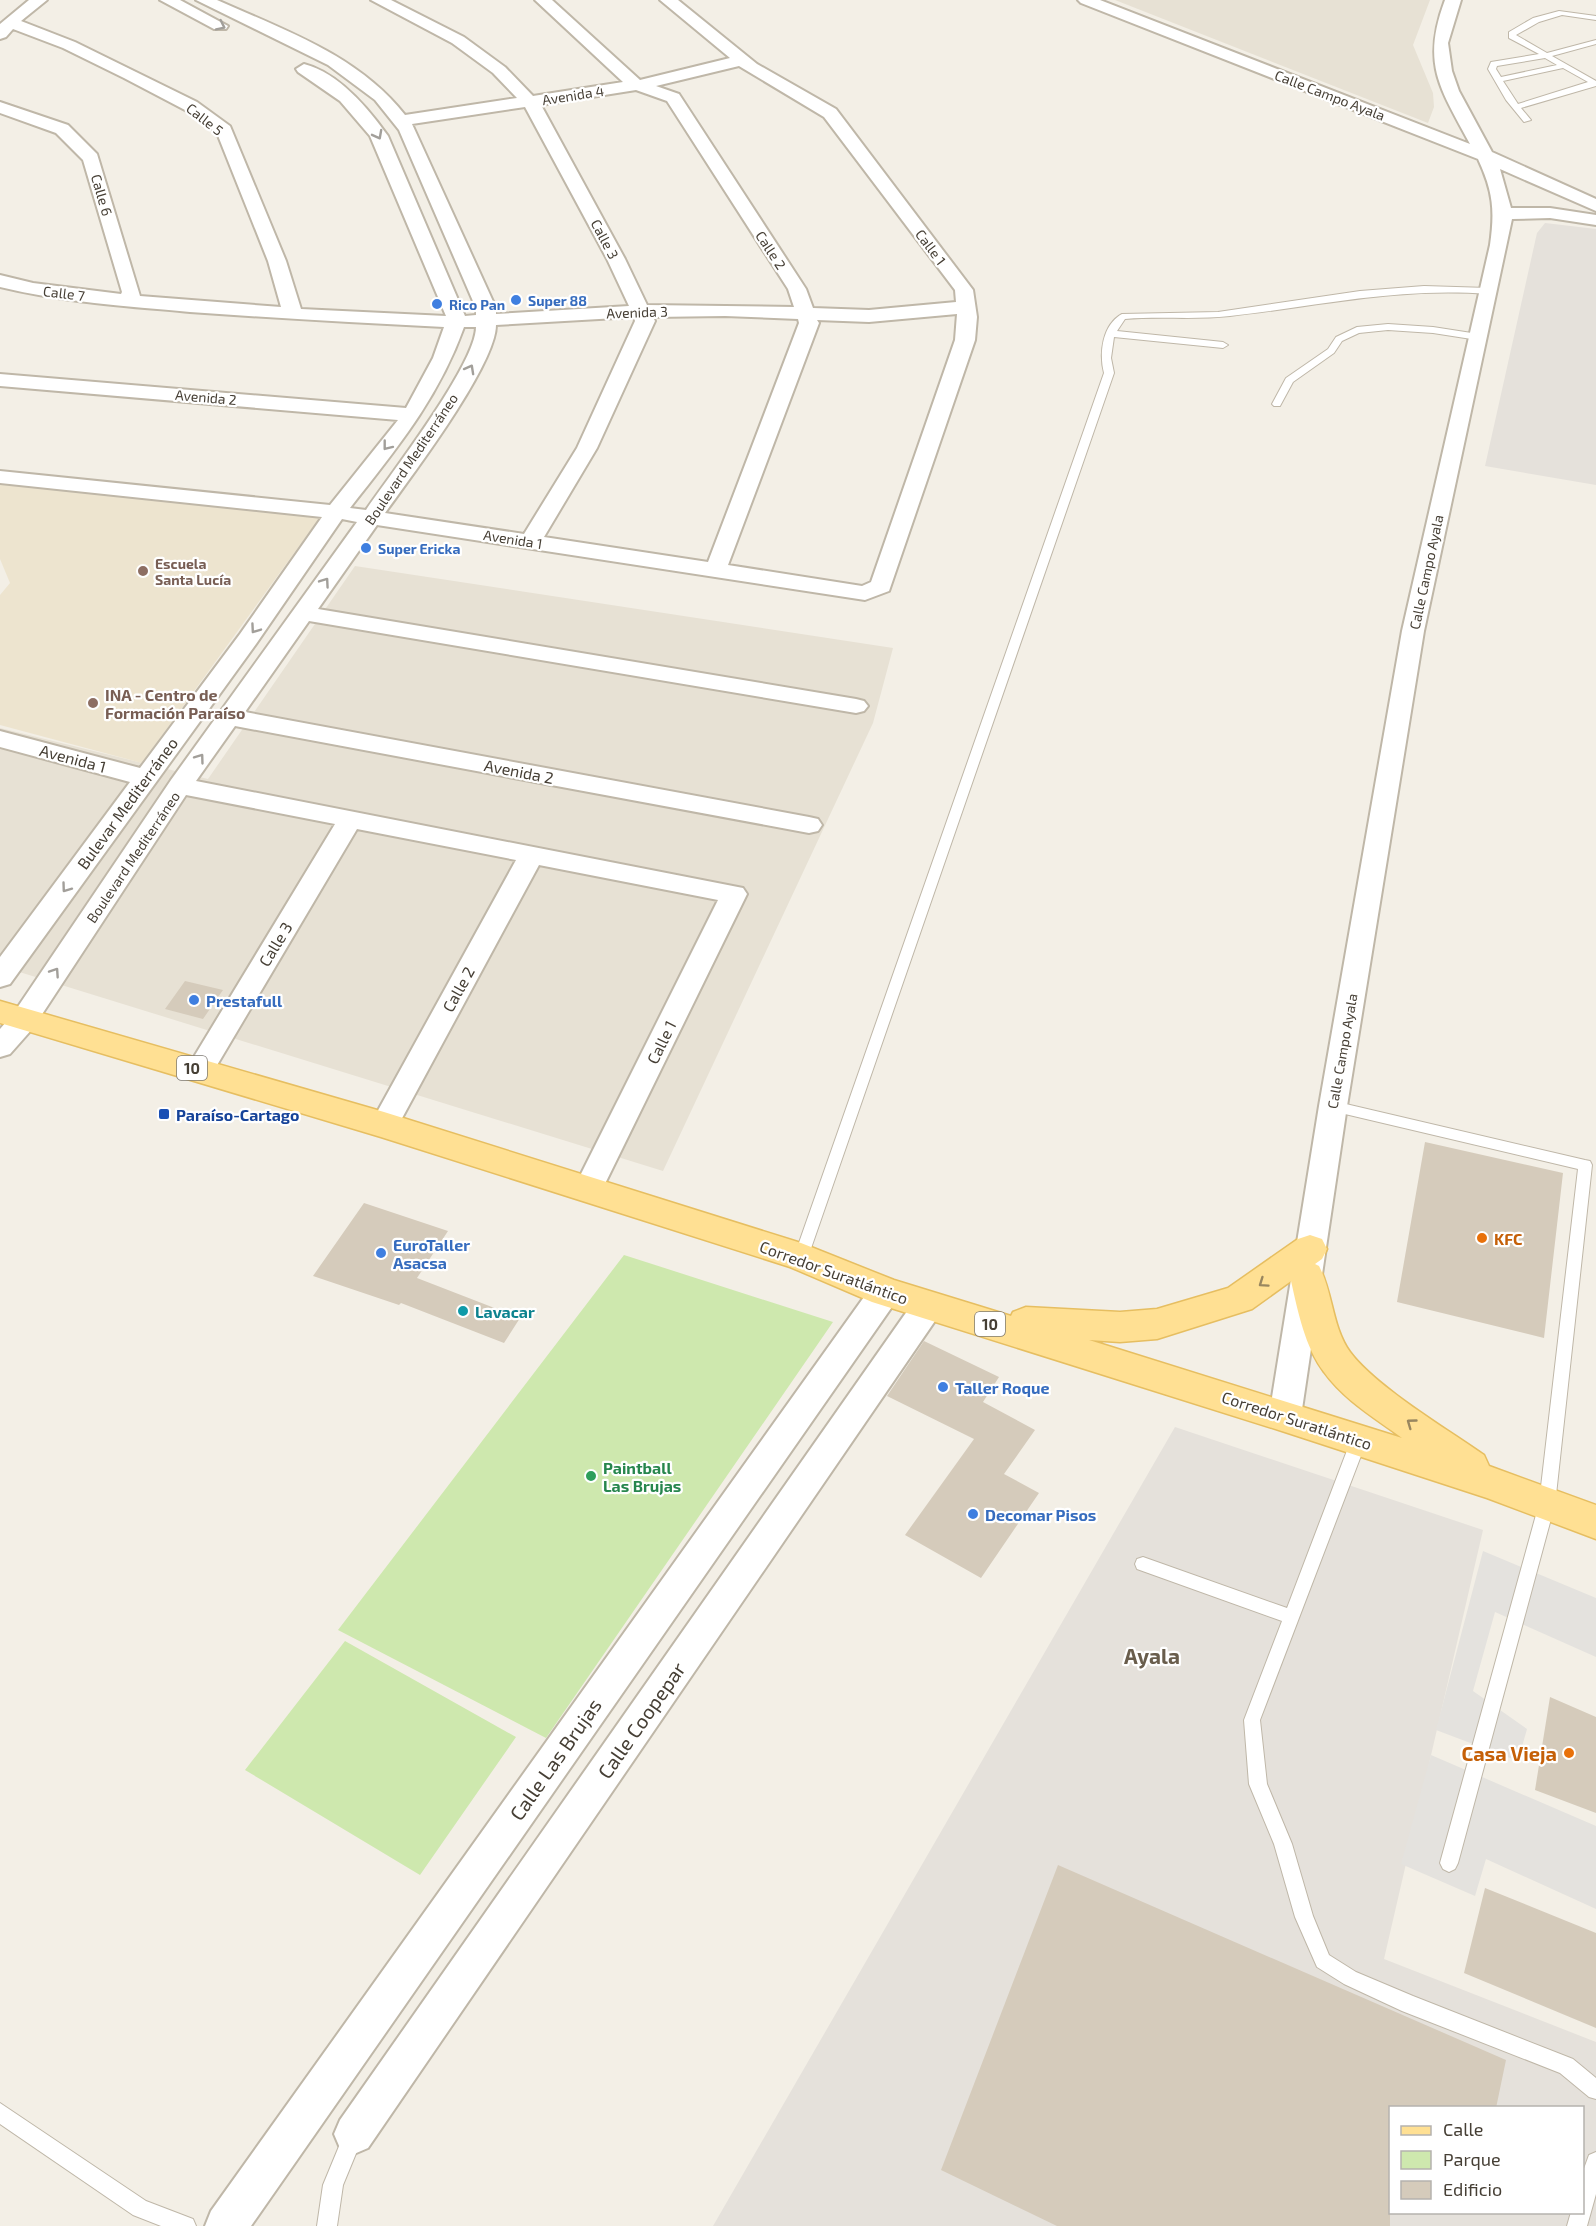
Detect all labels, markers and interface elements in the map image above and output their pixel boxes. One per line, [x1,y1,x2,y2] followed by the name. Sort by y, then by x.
[214,19,225,30] one-way arrow
[1272,66,1388,124] street label: Calle Campo Ayala
[541,82,605,108] street label: Avenida 4
[183,99,227,139] street label: Calle 5
[371,129,382,139] one-way arrow
[88,172,116,218] street label: Calle 6
[588,216,622,262] street label: Calle 3
[912,226,950,268] street label: Calle 1
[752,228,790,273] street label: Calle 2
[42,282,86,304] street label: Calle 7
[528,292,587,309] place label: Super 88
[509,293,523,307] marker: Super 88
[449,296,505,313] place label: Rico Pan
[430,297,444,311] marker: Rico Pan
[606,302,668,322] street label: Avenida 3
[463,365,474,375] one-way arrow
[175,386,238,408] street label: Avenida 2
[361,390,461,528] street label: Boulevard Mediterráneo
[383,439,394,450] one-way arrow
[1406,513,1446,631] street label: Calle Campo Ayala
[482,526,544,552] street label: Avenida 1
[378,540,460,557] place label: Super Ericka
[359,541,373,555] marker: Super Ericka
[155,555,231,588] place label: Escuela Santa Lucía
[136,564,150,578] marker: Escuela Santa Lucía
[318,578,329,589] one-way arrow
[251,622,262,633] one-way arrow
[105,685,245,722] place label: INA - Centro de Formación Paraíso
[86,696,100,710] marker: INA - Centro de Formación Paraíso
[73,733,181,873] street label: Bulevar Mediterráneo
[38,740,108,776] street label: Avenida 1
[193,754,204,765] one-way arrow
[483,755,555,787] street label: Avenida 2
[83,788,183,926] street label: Boulevard Mediterráneo
[62,881,73,892] one-way arrow
[254,918,296,970] street label: Calle 3
[438,963,478,1015] street label: Calle 2
[48,968,59,979] one-way arrow
[206,991,283,1010] place label: Prestafull
[1323,992,1361,1110] street label: Calle Campo Ayala
[187,993,201,1007] marker: Prestafull
[642,1017,680,1067] street label: Calle 1
[177,1056,207,1080] road number: 10
[176,1105,300,1124] place label: Paraíso-Cartago
[157,1107,171,1121] marker: Paraíso-Cartago
[1494,1229,1522,1248] place label: KFC
[1475,1231,1489,1245] marker: KFC
[393,1235,470,1272] place label: EuroTaller Asacsa
[757,1236,911,1308] street label: Corredor Suratlántico
[374,1246,388,1260] marker: EuroTaller Asacsa
[1258,1276,1269,1287] one-way arrow
[475,1302,535,1321] place label: Lavacar
[456,1304,470,1318] marker: Lavacar
[975,1312,1005,1336] road number: 10
[955,1378,1050,1397] place label: Taller Roque
[936,1380,950,1394] marker: Taller Roque
[1220,1387,1374,1453] street label: Corredor Suratlántico
[1406,1419,1417,1430] one-way arrow
[603,1458,681,1495] place label: Paintball Las Brujas
[584,1469,598,1483] marker: Paintball Las Brujas
[985,1505,1096,1524] place label: Decomar Pisos
[966,1507,980,1521] marker: Decomar Pisos
[1124,1643,1180,1669] district label: Ayala
[592,1657,690,1783] street label: Calle Coopepar
[504,1693,606,1825] street label: Calle Las Brujas
[1461,1741,1557,1765] place label: Casa Vieja
[1562,1746,1576,1760] marker: Casa Vieja
[1389,2106,1584,2214] legend
[1443,2118,1484,2140] text: Calle
[1443,2148,1501,2170] text: Parque
[1443,2178,1502,2200] text: Edificio

